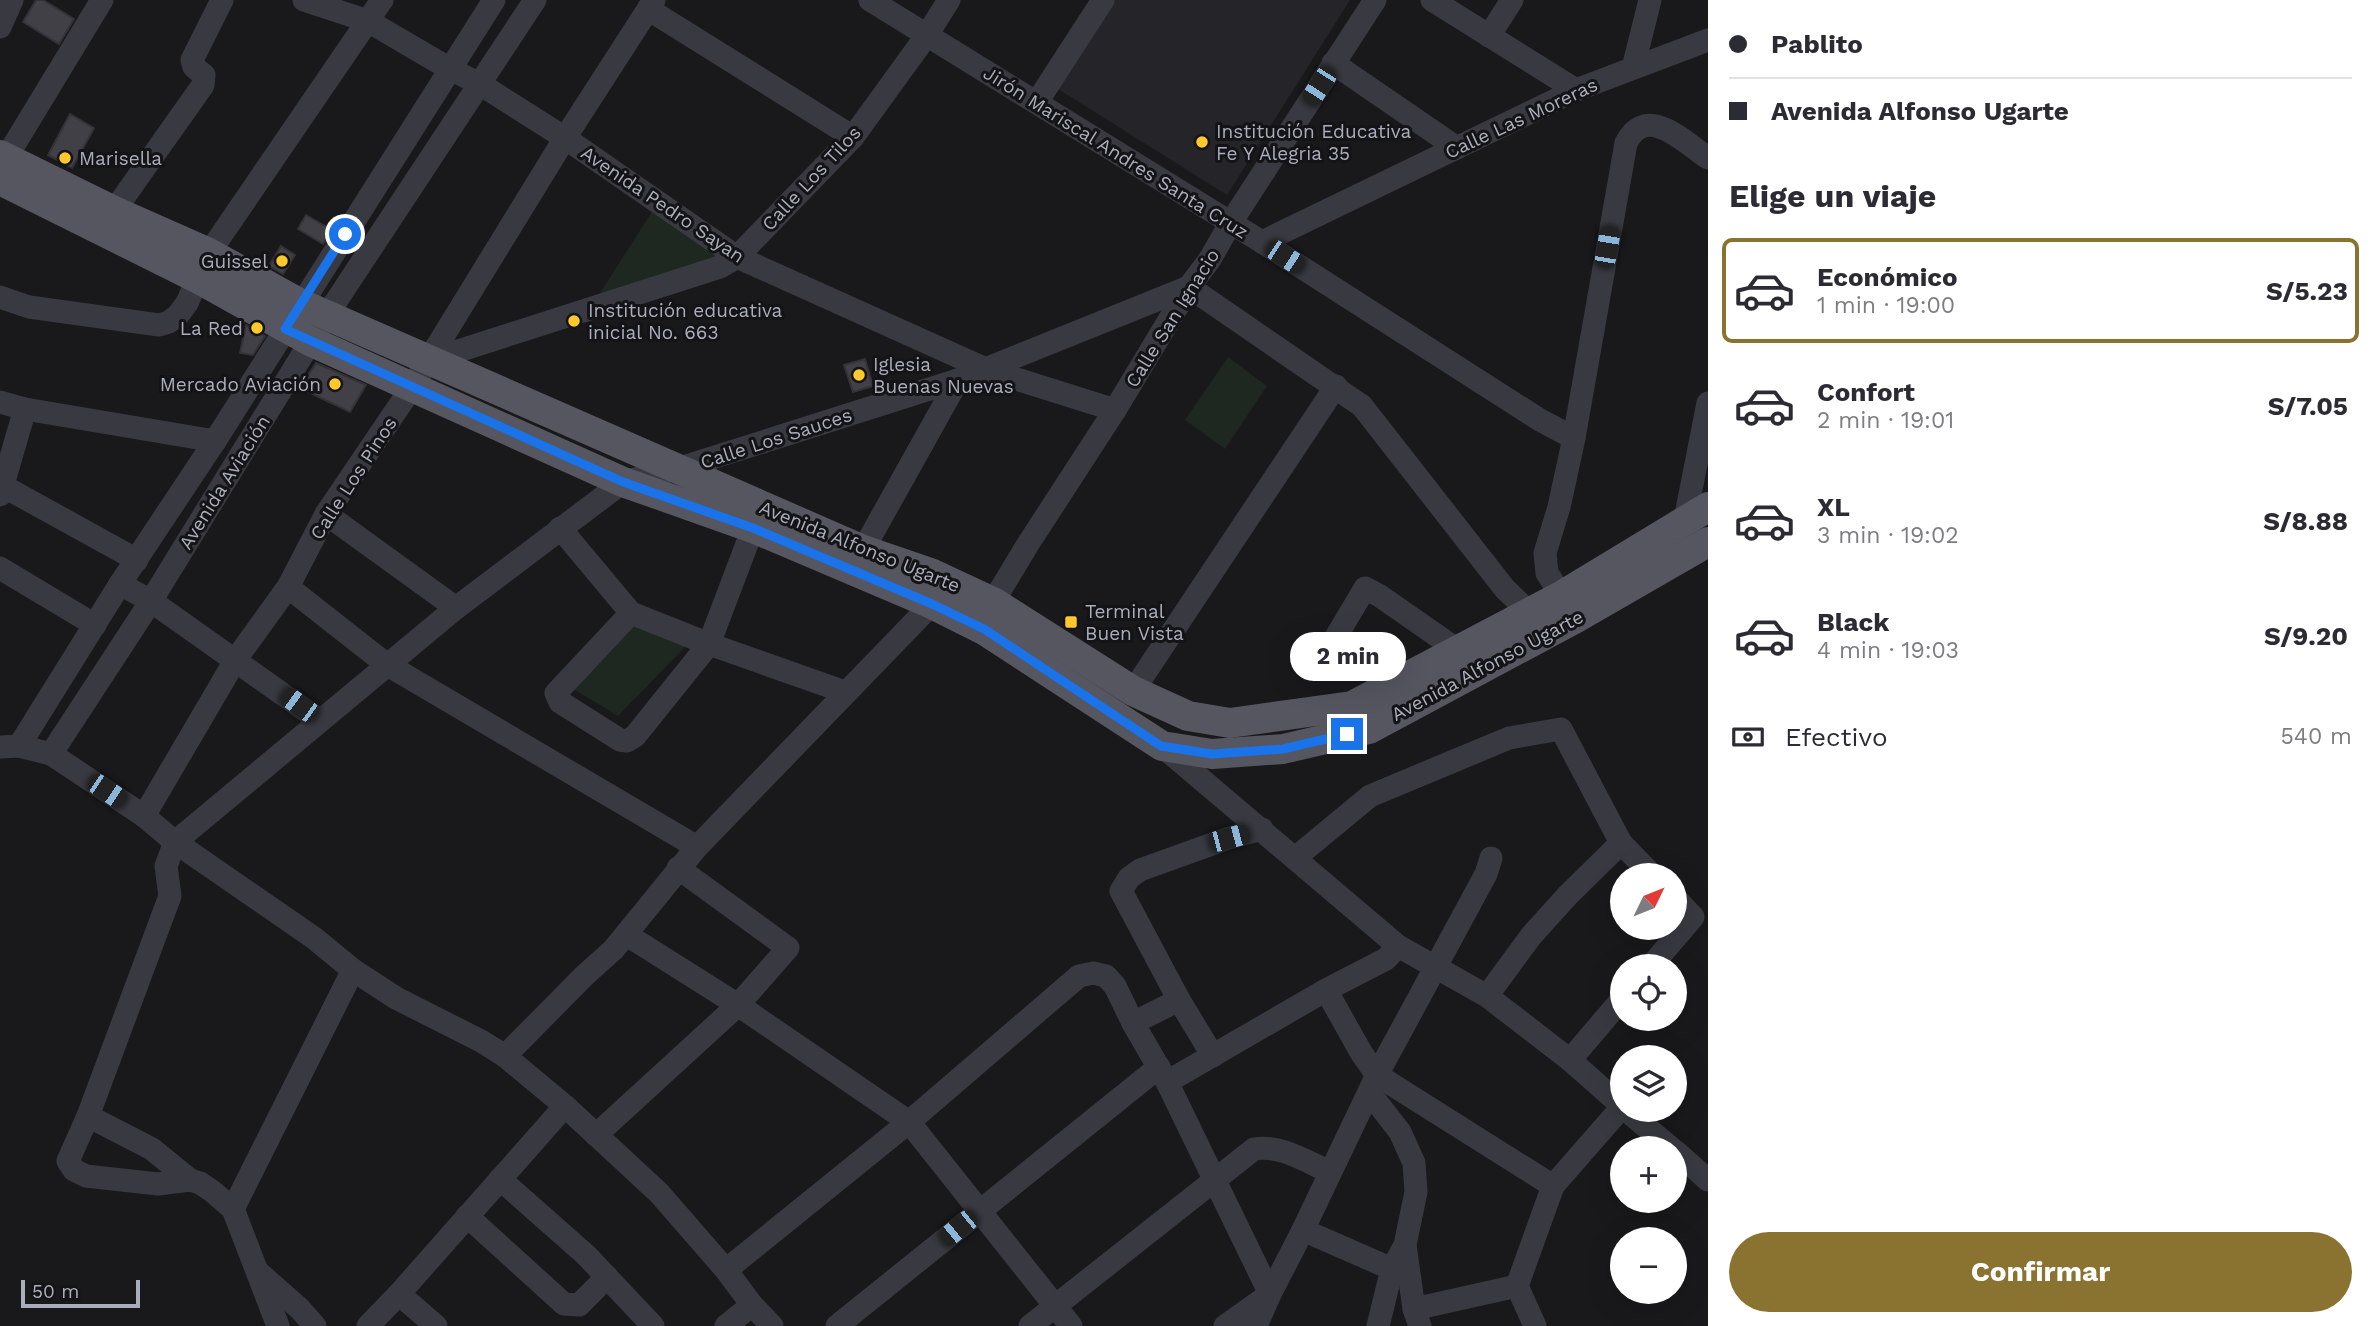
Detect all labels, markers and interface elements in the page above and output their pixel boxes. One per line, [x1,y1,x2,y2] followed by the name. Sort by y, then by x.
[1771,29,1863,59] text: Pablito
[979,61,1252,244] street label: Jirón Mariscal Andres Santa Cruz
[1299,63,1340,109] car
[1441,73,1601,164] street label: Calle Las Moreras
[1771,96,2069,126] text: Avenida Alfonso Ugarte
[1216,120,1411,165] place label: Institución Educativa Fe Y Alegria 35
[757,121,866,235] street label: Calle Los Tilos
[1194,134,1210,150] marker: Institución Educativa Fe Y Alegria 35
[577,141,749,268] street label: Avenida Pedro Sayan
[79,147,162,170] place label: Marisella
[57,150,73,166] marker: Marisella
[1729,177,1936,215] text: Elige un viaje
[329,218,361,250] route start
[1594,224,1621,270] car
[1262,237,1309,277] car
[1121,245,1224,392] street label: Calle San Ignacio
[201,250,268,273] place label: Guissel
[274,253,290,269] marker: Guissel
[1733,259,1796,322] icon: car
[1817,262,1958,292] text: Económico
[2266,276,2348,306] text: S/5.23
[1817,292,1955,319] text: 1 min · 19:00
[588,299,783,344] place label: Institución educativa inicial No. 663
[566,313,582,329] marker: Institución educativa inicial No. 663
[180,317,243,340] place label: La Red
[249,320,265,336] marker: La Red
[873,353,1014,398] place label: Iglesia Buenas Nuevas
[851,367,867,383] marker: Iglesia Buenas Nuevas
[160,373,321,396] place label: Mercado Aviación
[1733,374,1796,437] icon: car
[327,376,343,392] marker: Mercado Aviación
[1817,377,1915,407] text: Confort
[2268,391,2348,421] text: S/7.05
[698,403,855,474] street label: Calle Los Sauces
[1817,407,1954,434] text: 2 min · 19:01
[174,411,275,554] street label: Avenida Aviación
[305,413,402,544] street label: Calle Los Pinos
[1733,489,1796,552] icon: car
[1817,492,1850,522] text: XL
[756,496,963,597] street label: Avenida Alfonso Ugarte
[2263,506,2348,536] text: S/8.88
[1817,522,1959,549] text: 3 min · 19:02
[1085,600,1184,645] place label: Terminal Buen Vista
[1733,604,1796,667] icon: car
[1387,605,1587,726] street label: Avenida Alfonso Ugarte
[1817,607,1889,637] text: Black
[1063,614,1079,630] marker: Terminal Buen Vista
[2264,621,2348,651] text: S/9.20
[1289,632,1405,682] callout: 2 min
[1817,637,1959,664] text: 4 min · 19:03
[1317,643,1379,670] text: 2 min
[276,684,323,726] car
[1331,718,1363,750] route end
[1729,718,1767,756] icon: cash
[1785,722,1888,752] text: Efectivo
[2280,723,2352,750] text: 540 m
[84,771,131,811] car
[1206,822,1253,854] car
[1610,863,1687,940] north arrow
[1610,863,1687,1304] map controls
[1610,954,1687,1031] button: locate
[1610,1045,1687,1122] button: layers
[1610,1136,1687,1213] button: +
[936,1207,981,1249] car
[1610,1227,1687,1304] button: −
[1729,1232,2352,1312] button: Confirmar
[21,1277,140,1309] scale bar
[32,1280,79,1303] text: 50 m

